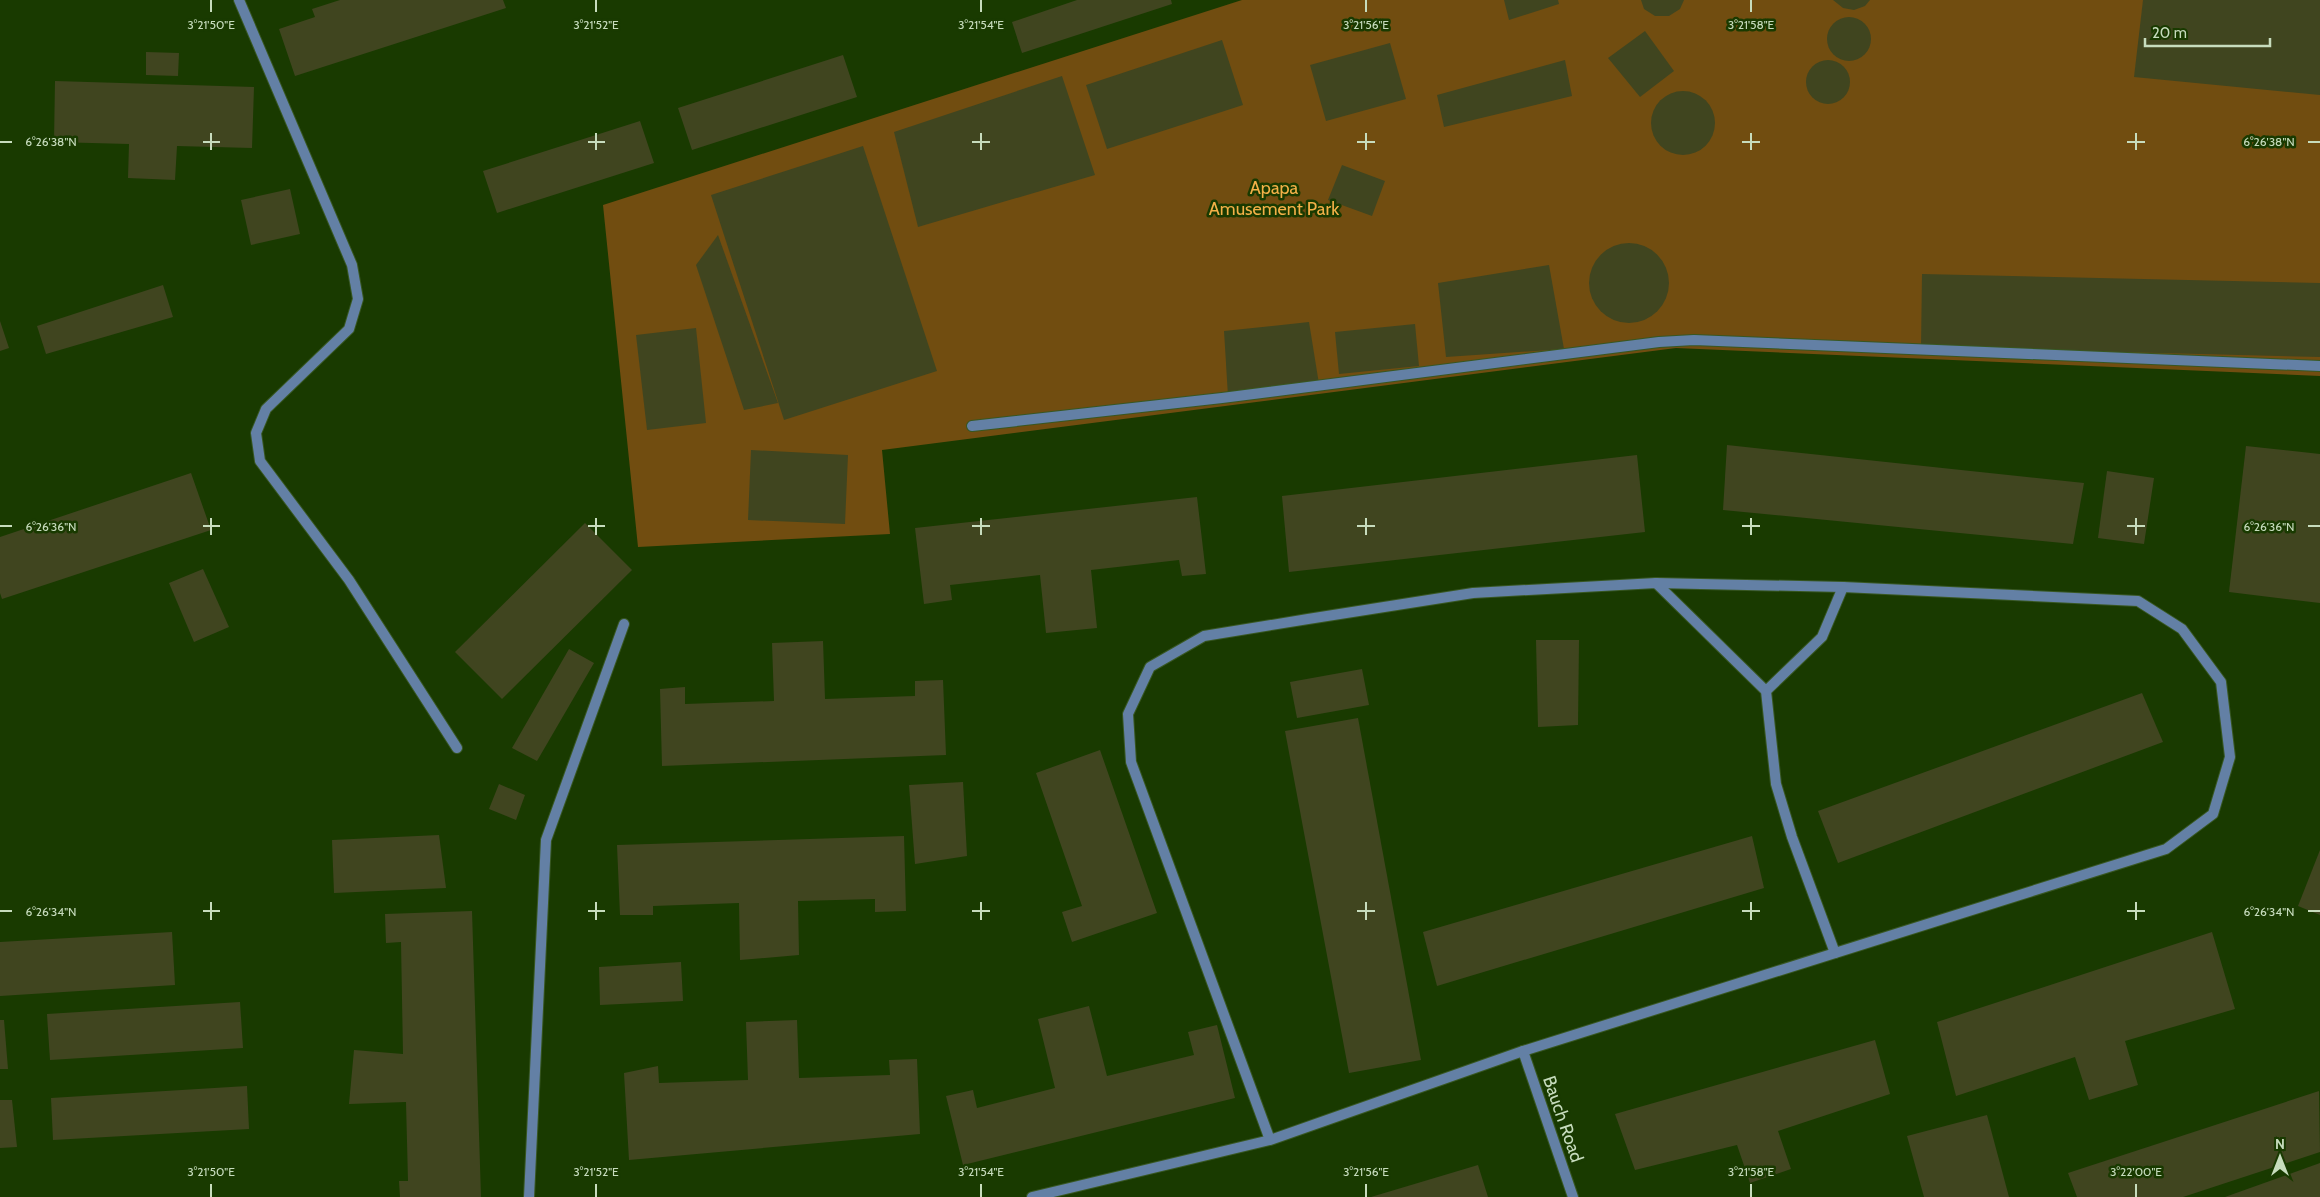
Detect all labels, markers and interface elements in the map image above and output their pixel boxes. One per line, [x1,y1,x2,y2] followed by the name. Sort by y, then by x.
[2145,15,2270,47] scale bar
[187,17,235,32] text: 3°21'50"E
[573,17,619,32] text: 3°21'52"E
[958,17,1004,32] text: 3°21'54"E
[1343,17,1389,32] text: 3°21'56"E
[1728,17,1775,32] text: 3°21'58"E
[2152,24,2187,42] text: 20 m
[25,134,77,149] text: 6°26'38"N
[2243,134,2295,149] text: 6°26'38"N
[1209,177,1340,220] park label: Apapa Amusement Park
[26,519,76,534] text: 6°26'36"N
[2244,519,2294,534] text: 6°26'36"N
[26,904,76,919] text: 6°26'34"N
[2244,904,2294,919] text: 6°26'34"N
[1538,1073,1588,1165] street label: Bauch Road
[2255,1132,2305,1182] north arrow
[2275,1135,2285,1153] text: N
[187,1164,235,1179] text: 3°21'50"E
[573,1164,619,1179] text: 3°21'52"E
[958,1164,1004,1179] text: 3°21'54"E
[1343,1164,1389,1179] text: 3°21'56"E
[1728,1164,1775,1179] text: 3°21'58"E
[2110,1164,2162,1179] text: 3°22'00"E

